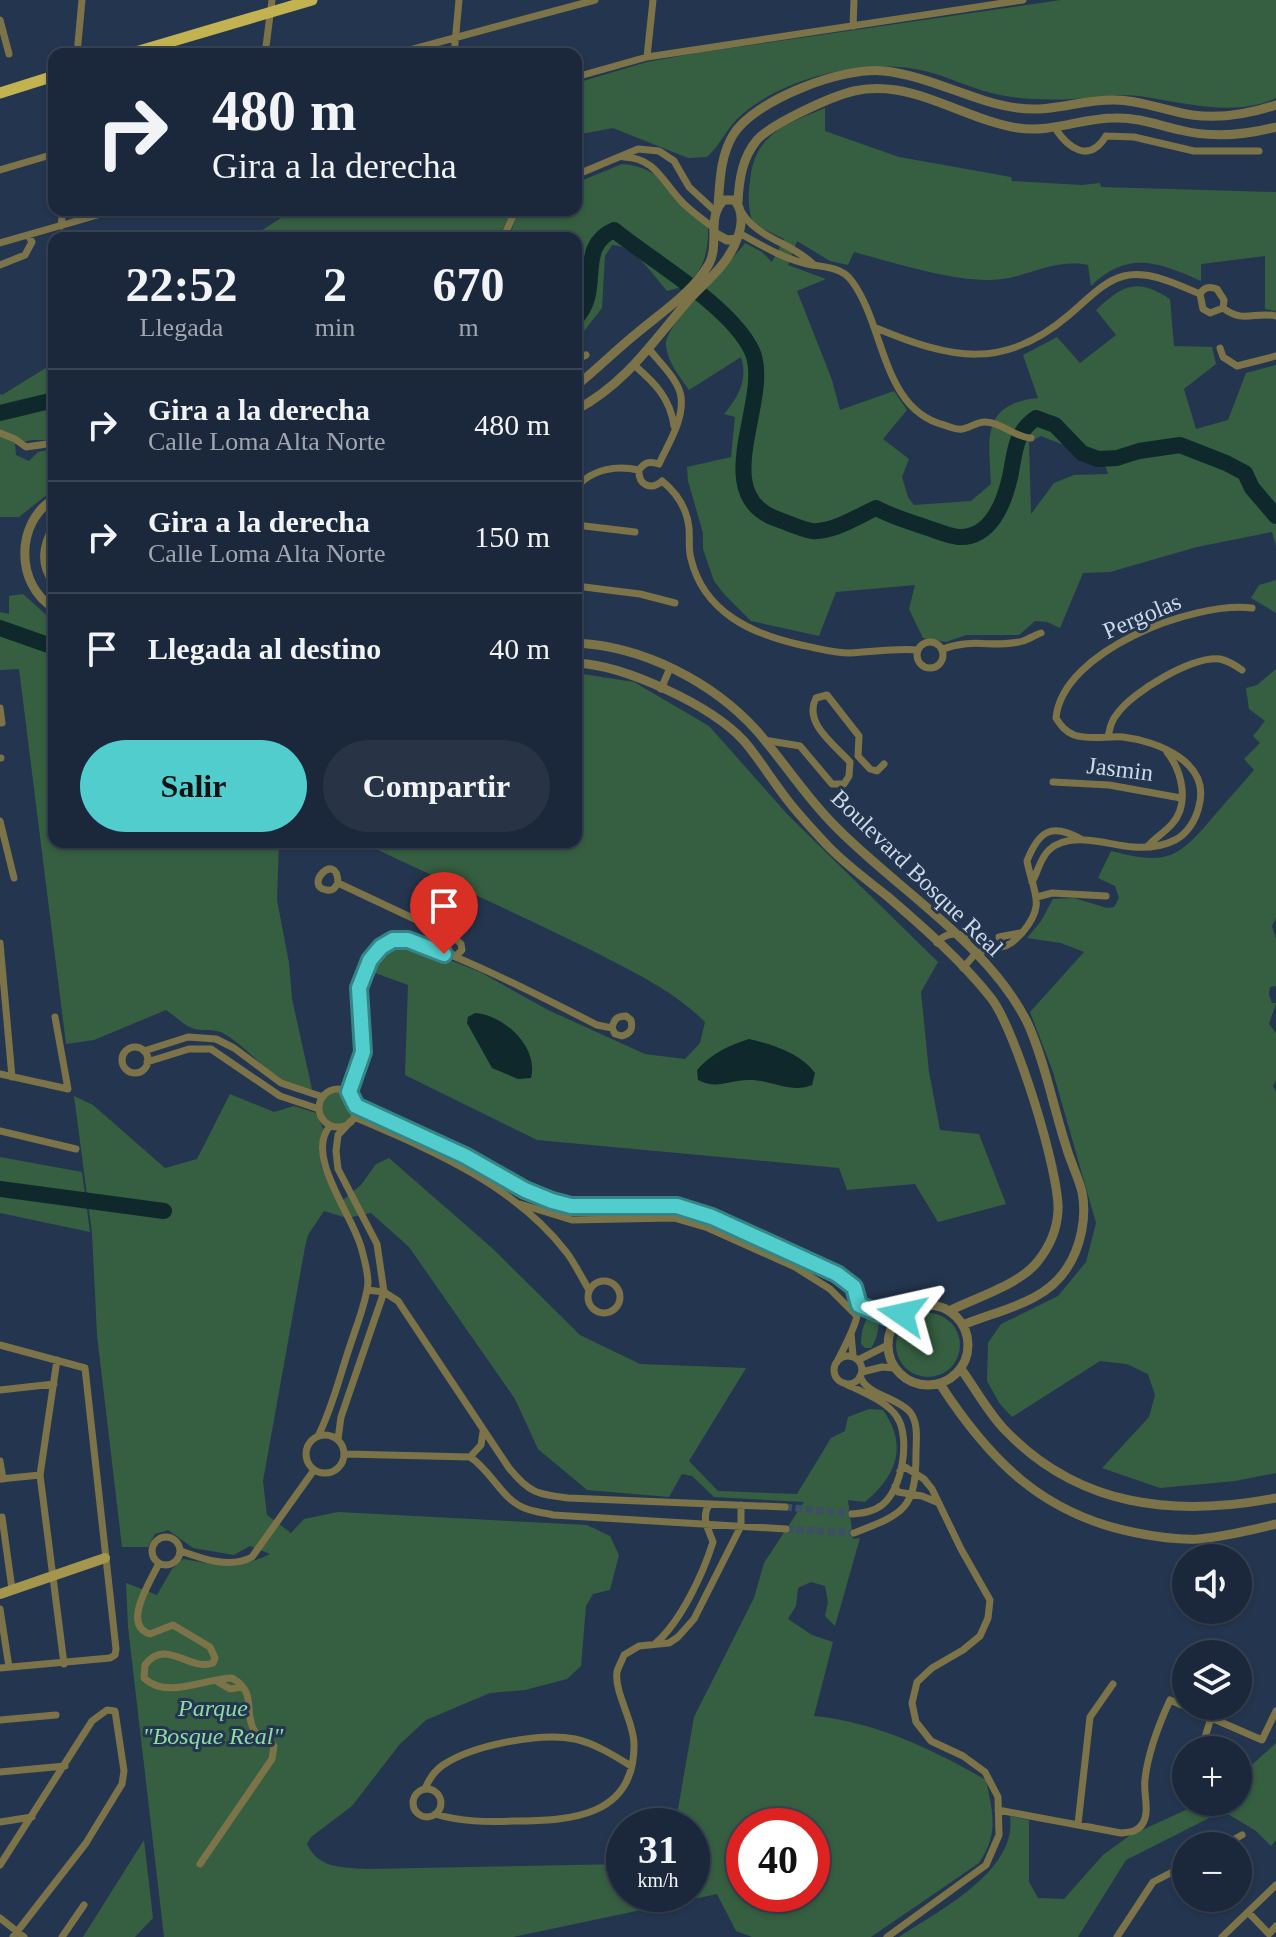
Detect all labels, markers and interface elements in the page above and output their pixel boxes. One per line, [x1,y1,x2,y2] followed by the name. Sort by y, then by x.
[80,80,184,184] icon: right
[212,80,357,142] text: 480 m
[212,146,457,186] text: Gira a la derecha
[125,258,237,311] text: 22:52
[323,258,347,311] text: 2
[433,258,505,311] text: 670
[140,313,223,342] text: Llegada
[315,313,355,342] text: min
[458,313,479,342] text: m
[148,393,370,426] text: Gira a la derecha
[80,403,124,447] icon: right
[474,408,550,441] text: 480 m
[148,427,386,456] text: Calle Loma Alta Norte
[148,505,370,538] text: Gira a la derecha
[80,515,124,559] icon: right
[474,520,550,553] text: 150 m
[148,539,386,568] text: Calle Loma Alta Norte
[1099,588,1185,644] street label: Pergolas
[80,627,124,671] icon: arrive
[148,632,381,665] text: Llegada al destino
[489,632,550,665] text: 40 m
[80,740,307,832] button: Salir
[323,740,550,832] button: Compartir
[1085,752,1155,786] street label: Jasmin
[826,784,1008,962] street label: Boulevard Bosque Real
[410,872,478,954] pin
[422,884,466,928] icon: arrive
[860,1272,944,1356] position arrow
[1172,1544,1252,1912] map controls
[1172,1544,1252,1624] button: sound
[1172,1640,1252,1720] button: layers
[143,1695,284,1749] park label: Parque "Bosque Real"
[1172,1736,1252,1816] button: +
[726,1808,830,1912] speed limit sign: 40
[638,1827,678,1872] text: 31
[1172,1832,1252,1912] button: −
[637,1869,679,1891] text: km/h

